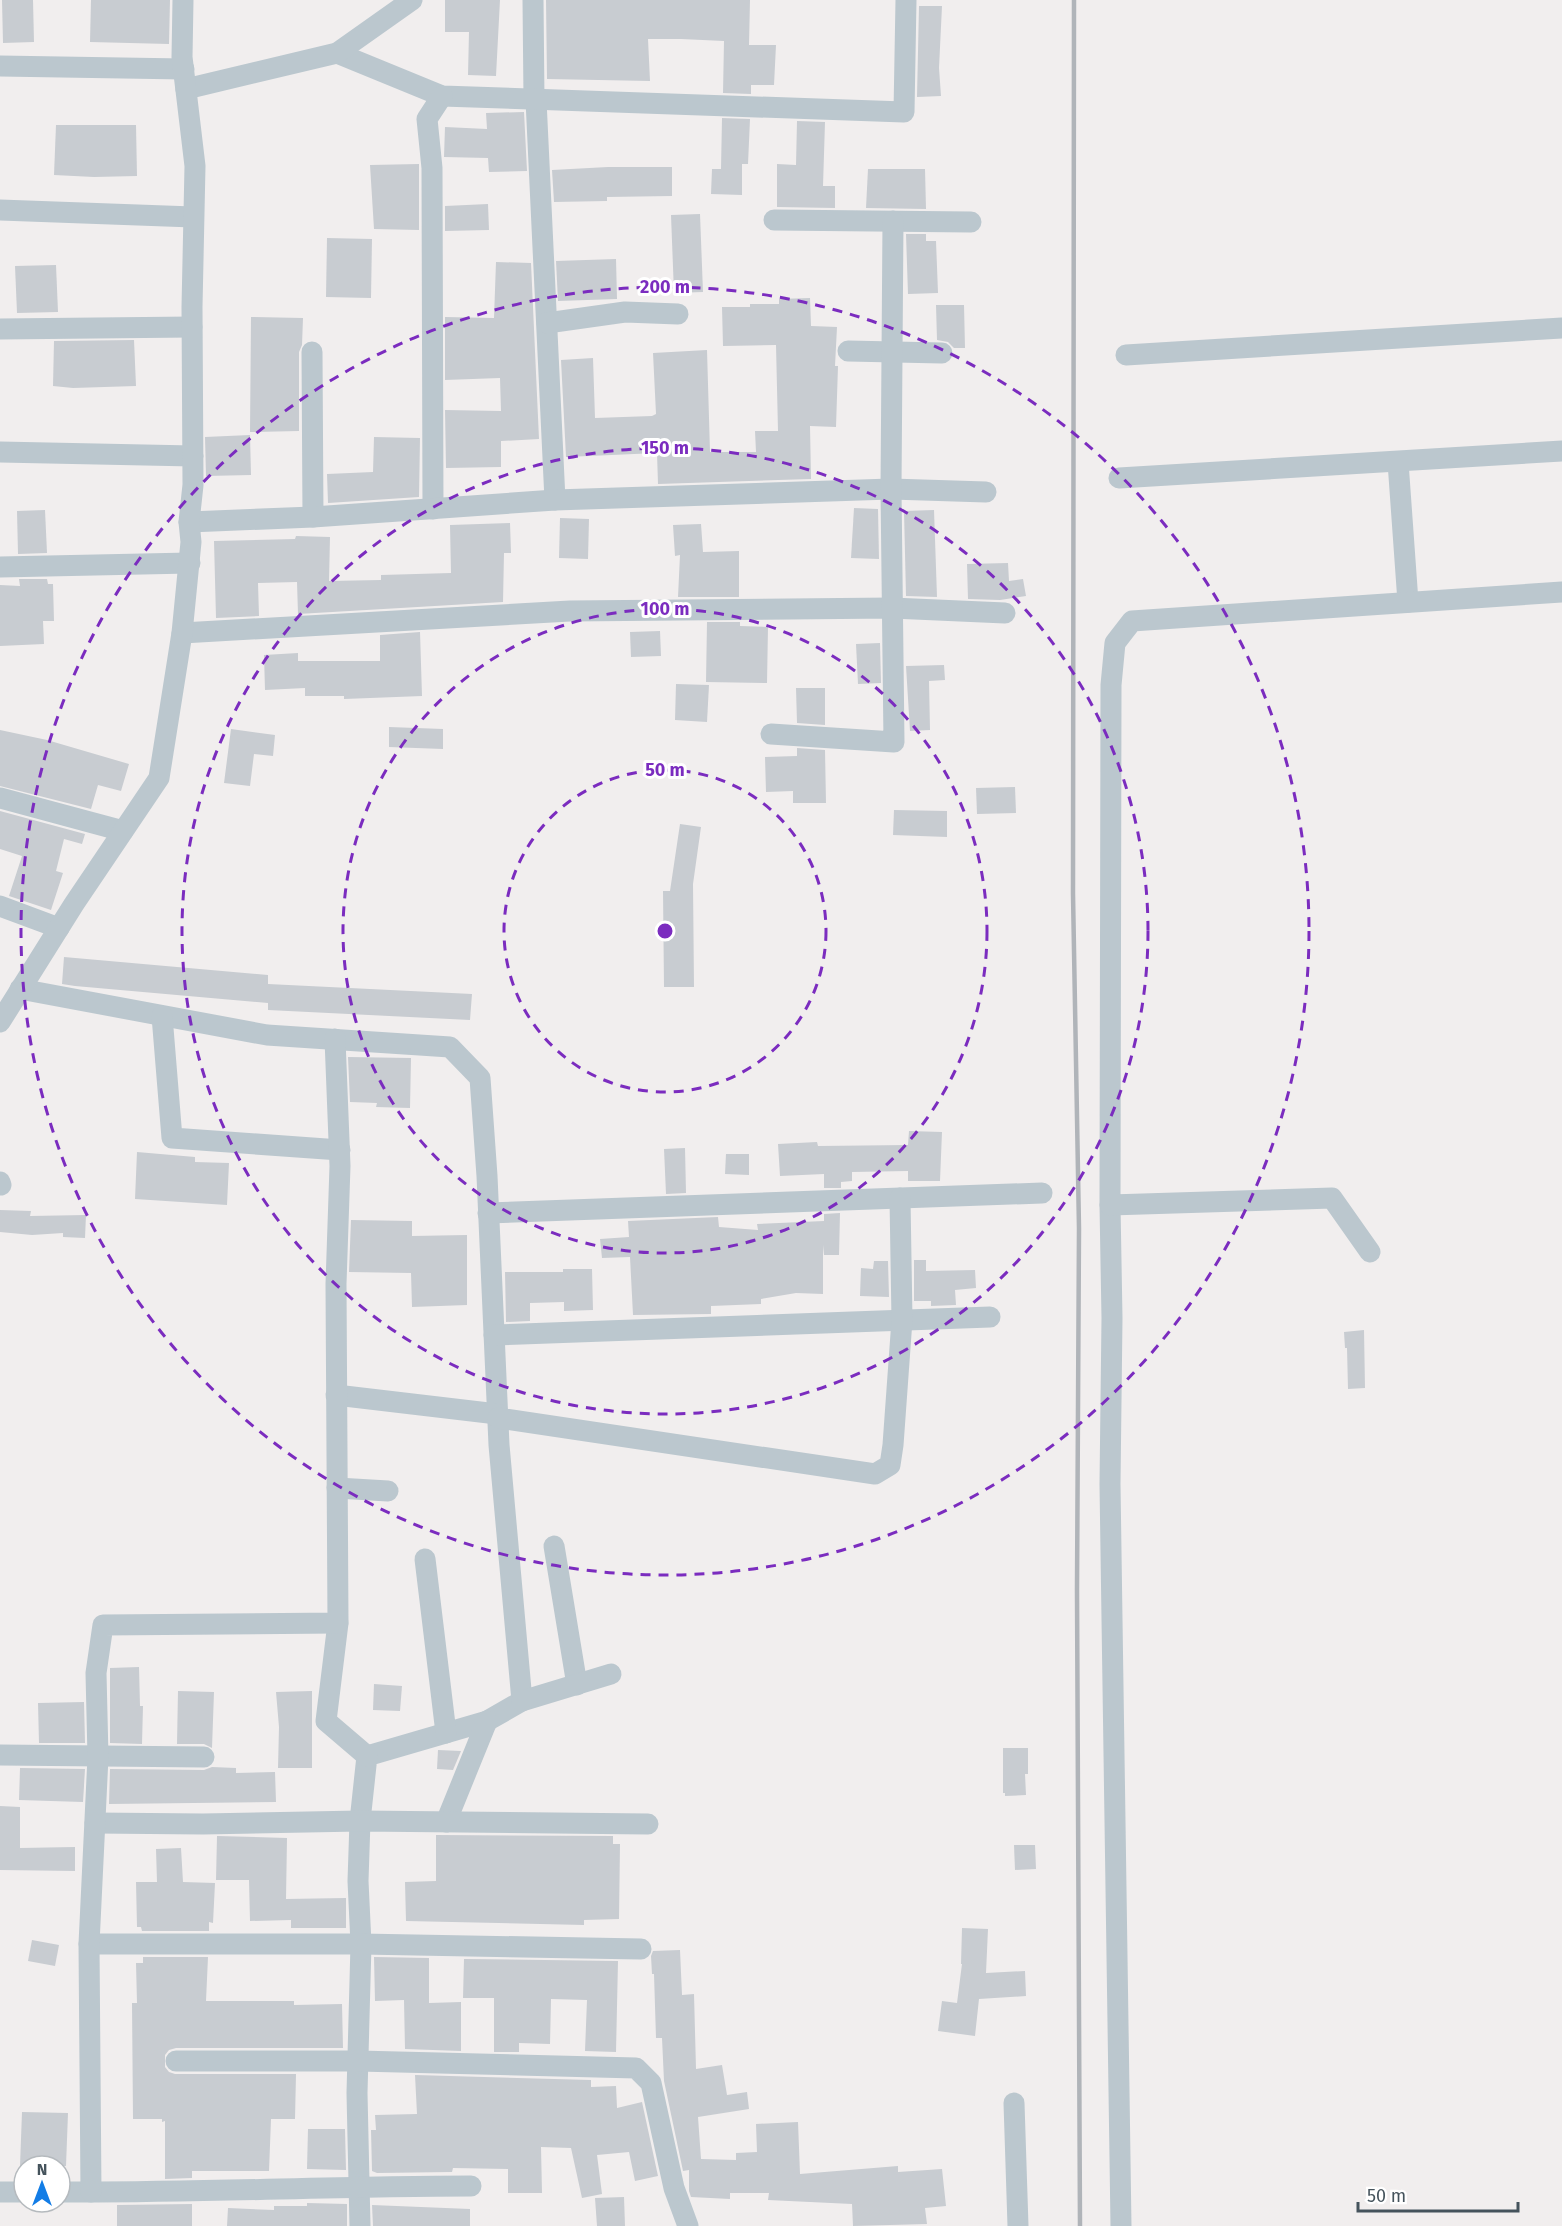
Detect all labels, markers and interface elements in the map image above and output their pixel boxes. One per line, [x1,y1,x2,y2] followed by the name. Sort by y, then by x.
[640,276,690,298] text: 200 m
[641,437,689,459] text: 150 m
[641,598,689,620] text: 100 m
[645,759,685,781] text: 50 m
[655,921,675,941] centre of rings
[12,2154,72,2214] north arrow
[37,2160,47,2179] text: N
[1358,2175,1518,2213] scale bar
[1367,2185,1406,2207] text: 50 m

